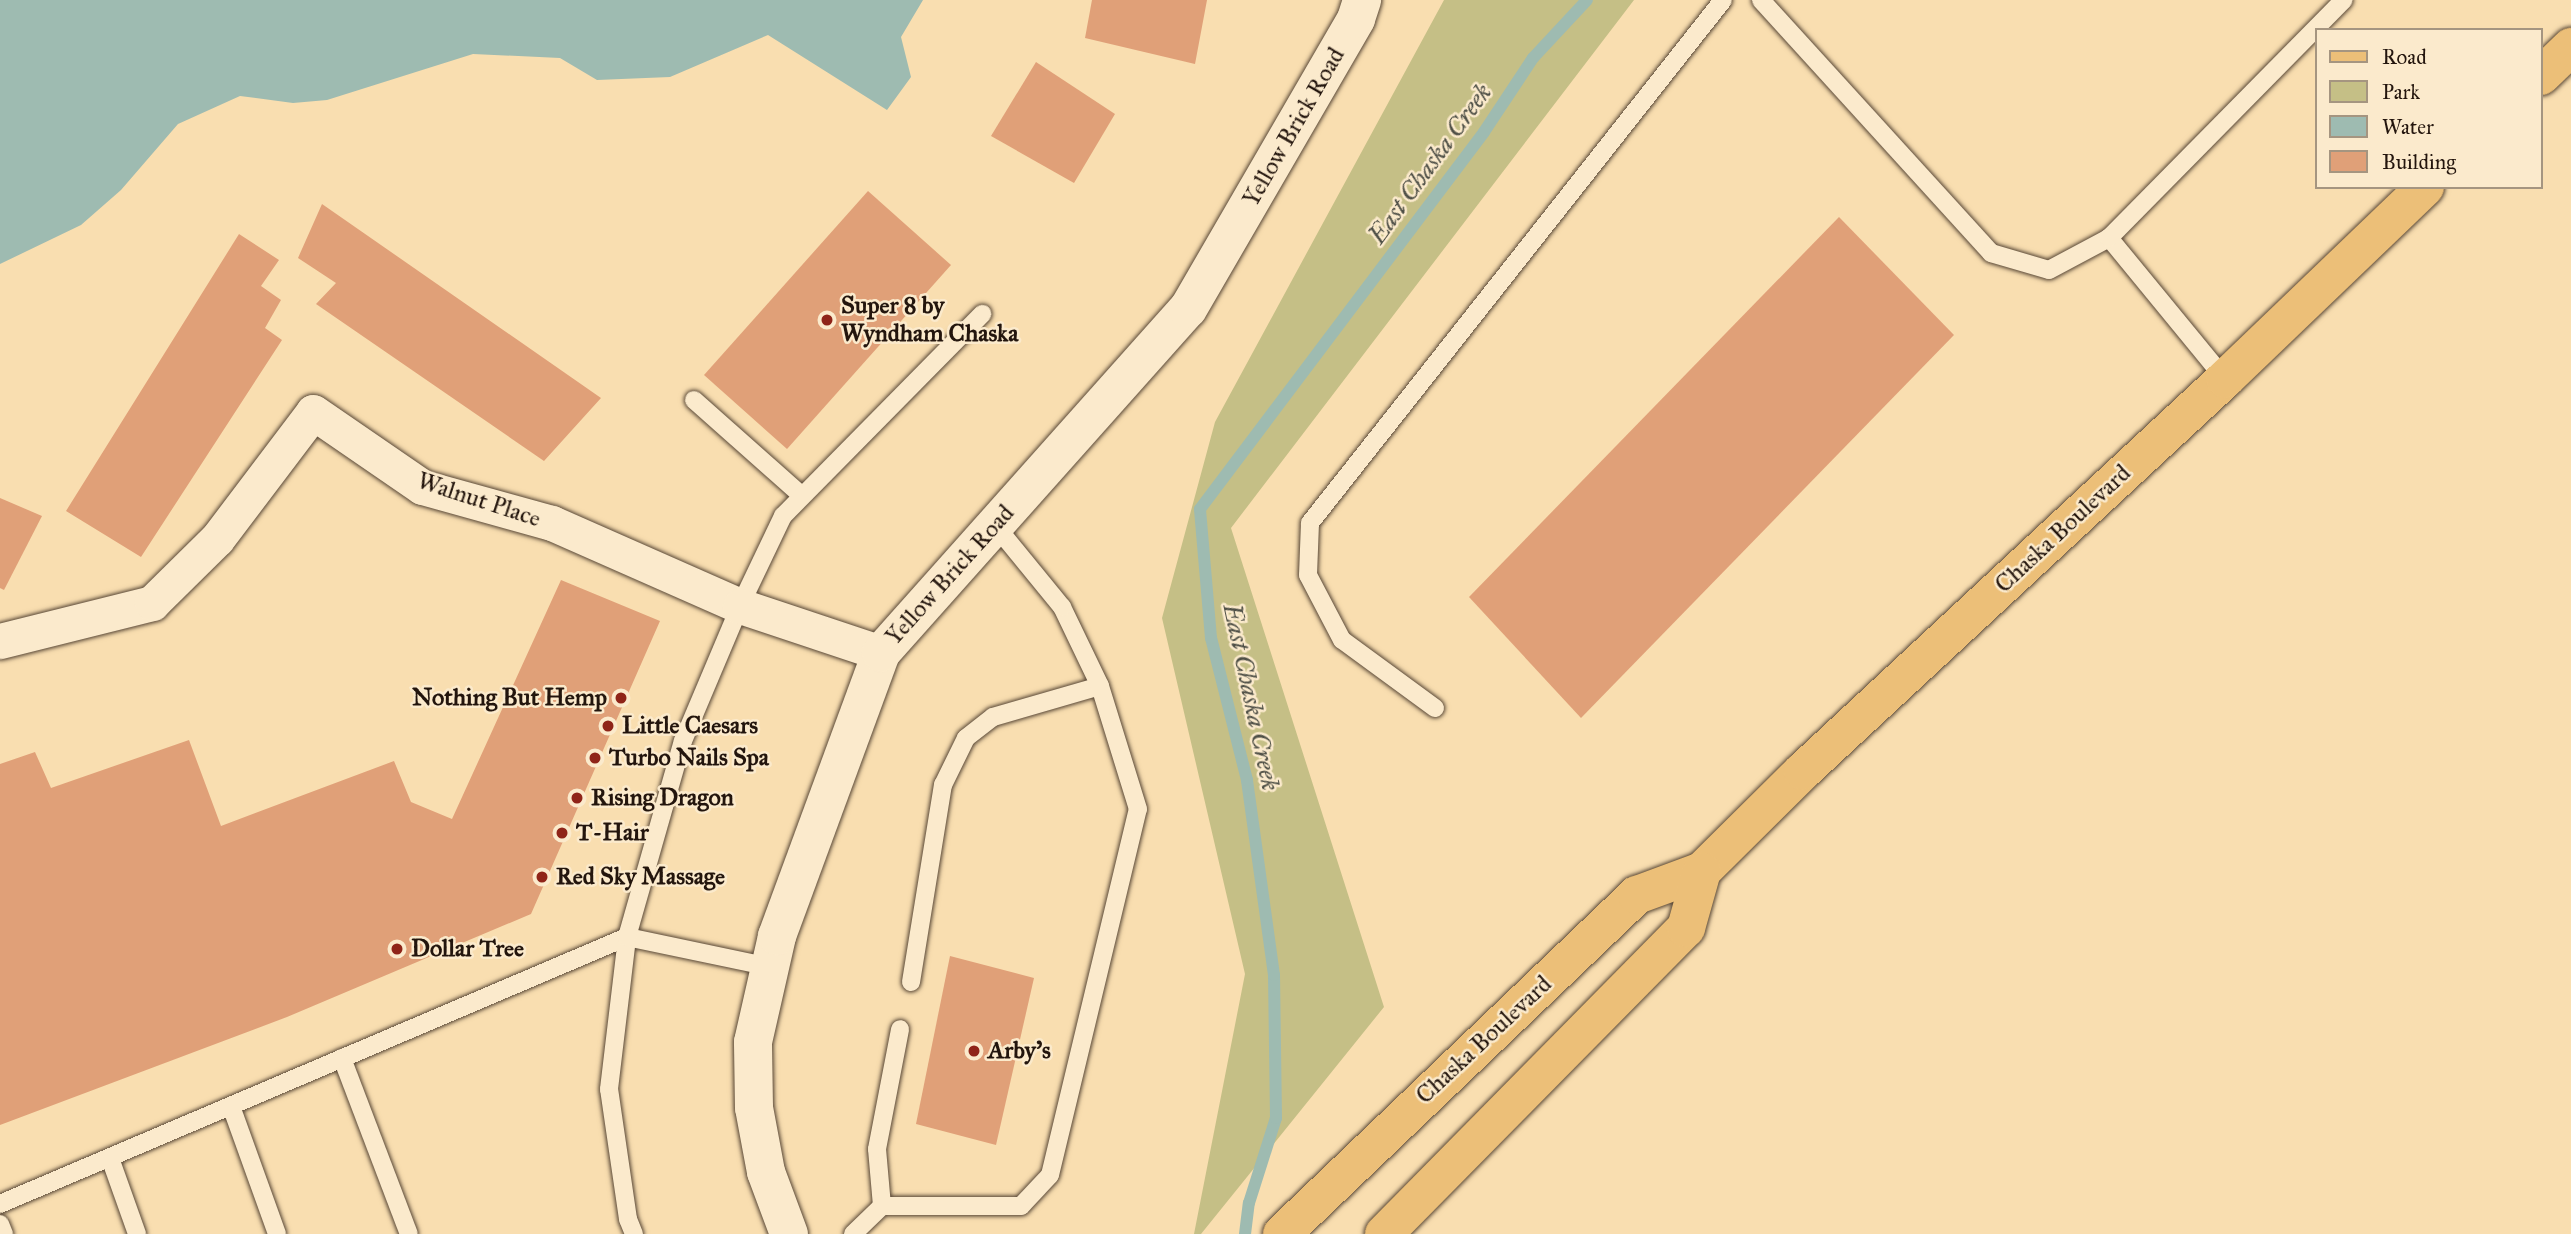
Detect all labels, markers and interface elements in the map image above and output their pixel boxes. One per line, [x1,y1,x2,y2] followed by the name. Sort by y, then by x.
[2316,28,2543,189] legend
[1237,43,1351,211] street label: Yellow Brick Road
[2382,44,2427,70] text: Road
[1361,78,1499,250] water label: East Chaska Creek
[2382,79,2420,105] text: Park
[2382,114,2434,140] text: Water
[2382,149,2456,175] text: Building
[841,292,1018,348] place label: Super 8 by Wyndham Chaska
[819,312,835,328] marker: Super 8 by Wyndham Chaska
[1989,459,2137,599] street label: Chaska Boulevard
[414,467,544,533] street label: Walnut Place
[880,499,1020,651] street label: Yellow Brick Road
[1216,601,1286,793] water label: East Chaska Creek
[412,684,607,712] place label: Nothing But Hemp
[613,690,629,706] marker: Nothing But Hemp
[622,712,758,740] place label: Little Caesars
[600,718,616,734] marker: Little Caesars
[609,744,769,772] place label: Turbo Nails Spa
[587,750,603,766] marker: Turbo Nails Spa
[591,784,734,812] place label: Rising Dragon
[569,790,585,806] marker: Rising Dragon
[576,819,649,847] place label: T-Hair
[554,825,570,841] marker: T-Hair
[556,863,725,891] place label: Red Sky Massage
[534,869,550,885] marker: Red Sky Massage
[411,935,524,963] place label: Dollar Tree
[389,941,405,957] marker: Dollar Tree
[1410,970,1558,1110] street label: Chaska Boulevard
[988,1037,1051,1065] place label: Arby's
[966,1043,982,1059] marker: Arby's

